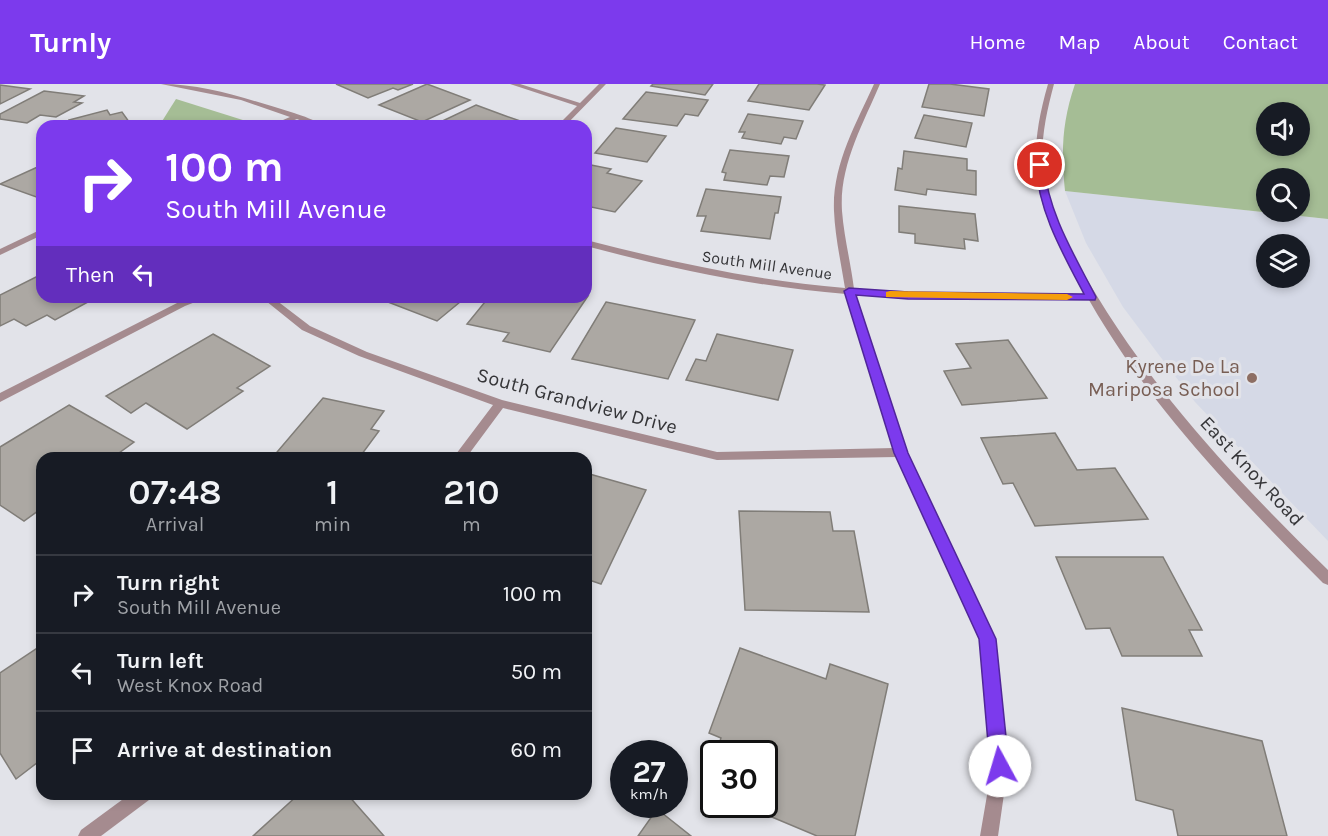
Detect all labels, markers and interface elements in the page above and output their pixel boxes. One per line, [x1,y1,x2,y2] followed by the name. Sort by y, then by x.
[30,26,111,59] text: Turnly
[970,30,1026,54] text: Home
[1059,30,1100,54] text: Map
[1133,30,1190,54] text: About
[1223,30,1298,54] text: Contact
[1256,102,1310,288] map controls
[1256,102,1310,156] button: sound
[1014,139,1065,190] pin
[165,142,284,192] text: 100 m
[66,144,144,222] icon: right
[1023,148,1056,181] icon: arrive
[1256,168,1310,222] button: search
[165,193,387,225] text: South Mill Avenue
[1256,234,1310,288] button: layers
[701,246,833,284] street label: South Mill Avenue
[127,258,160,291] icon: left
[66,262,115,288] text: Then
[1088,355,1240,401] place label: Kyrene De La Mariposa School
[474,363,680,439] street label: South Grandview Drive
[1245,371,1259,385] marker: Kyrene De La Mariposa School
[1195,412,1309,530] street label: East Knox Road
[128,471,222,513] text: 07:48
[326,471,339,513] text: 1
[443,471,500,513] text: 210
[146,513,204,536] text: Arrival
[314,513,351,536] text: min
[462,513,481,536] text: m
[117,570,220,596] text: Turn right
[66,578,99,611] icon: right
[503,581,562,607] text: 100 m
[117,596,281,619] text: South Mill Avenue
[117,648,204,674] text: Turn left
[66,656,99,689] icon: left
[511,659,562,685] text: 50 m
[117,674,263,697] text: West Knox Road
[66,734,99,767] icon: arrive
[968,734,1032,798] position arrow
[117,737,332,763] text: Arrive at destination
[511,737,562,763] text: 60 m
[700,740,778,818] speed limit sign: 30
[632,754,666,790] text: 27
[630,785,668,803] text: km/h

